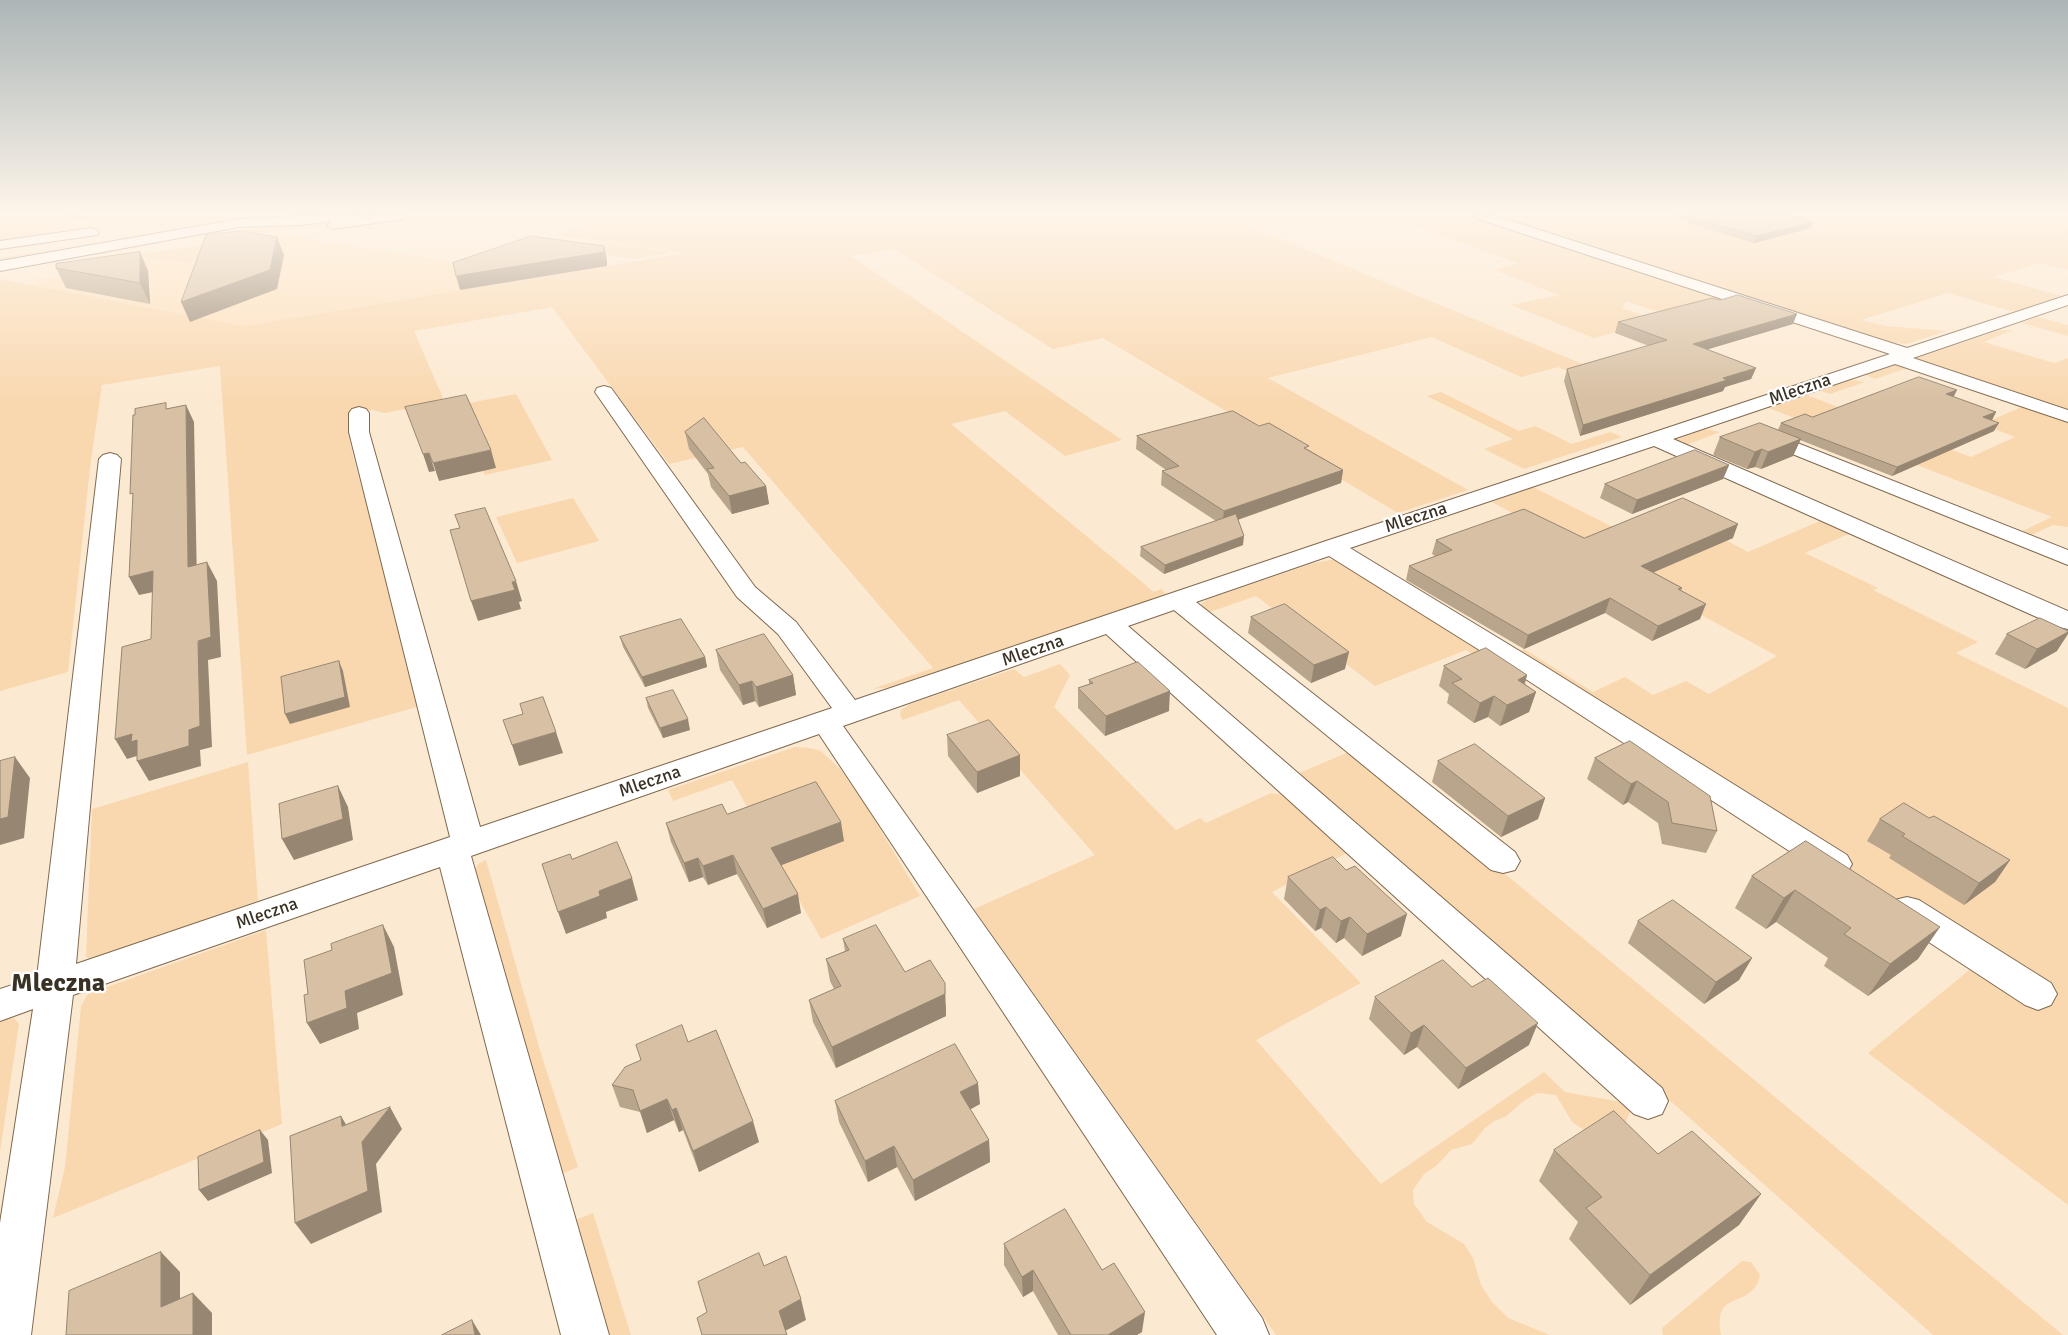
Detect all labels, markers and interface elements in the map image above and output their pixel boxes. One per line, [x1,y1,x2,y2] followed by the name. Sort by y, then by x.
[1766,369,1834,411] street label: Mleczna
[1382,498,1450,538] street label: Mleczna
[999,630,1067,672] street label: Mleczna
[616,761,684,803] street label: Mleczna
[233,893,301,935] street label: Mleczna
[11,968,105,1000] district label: Mleczna

